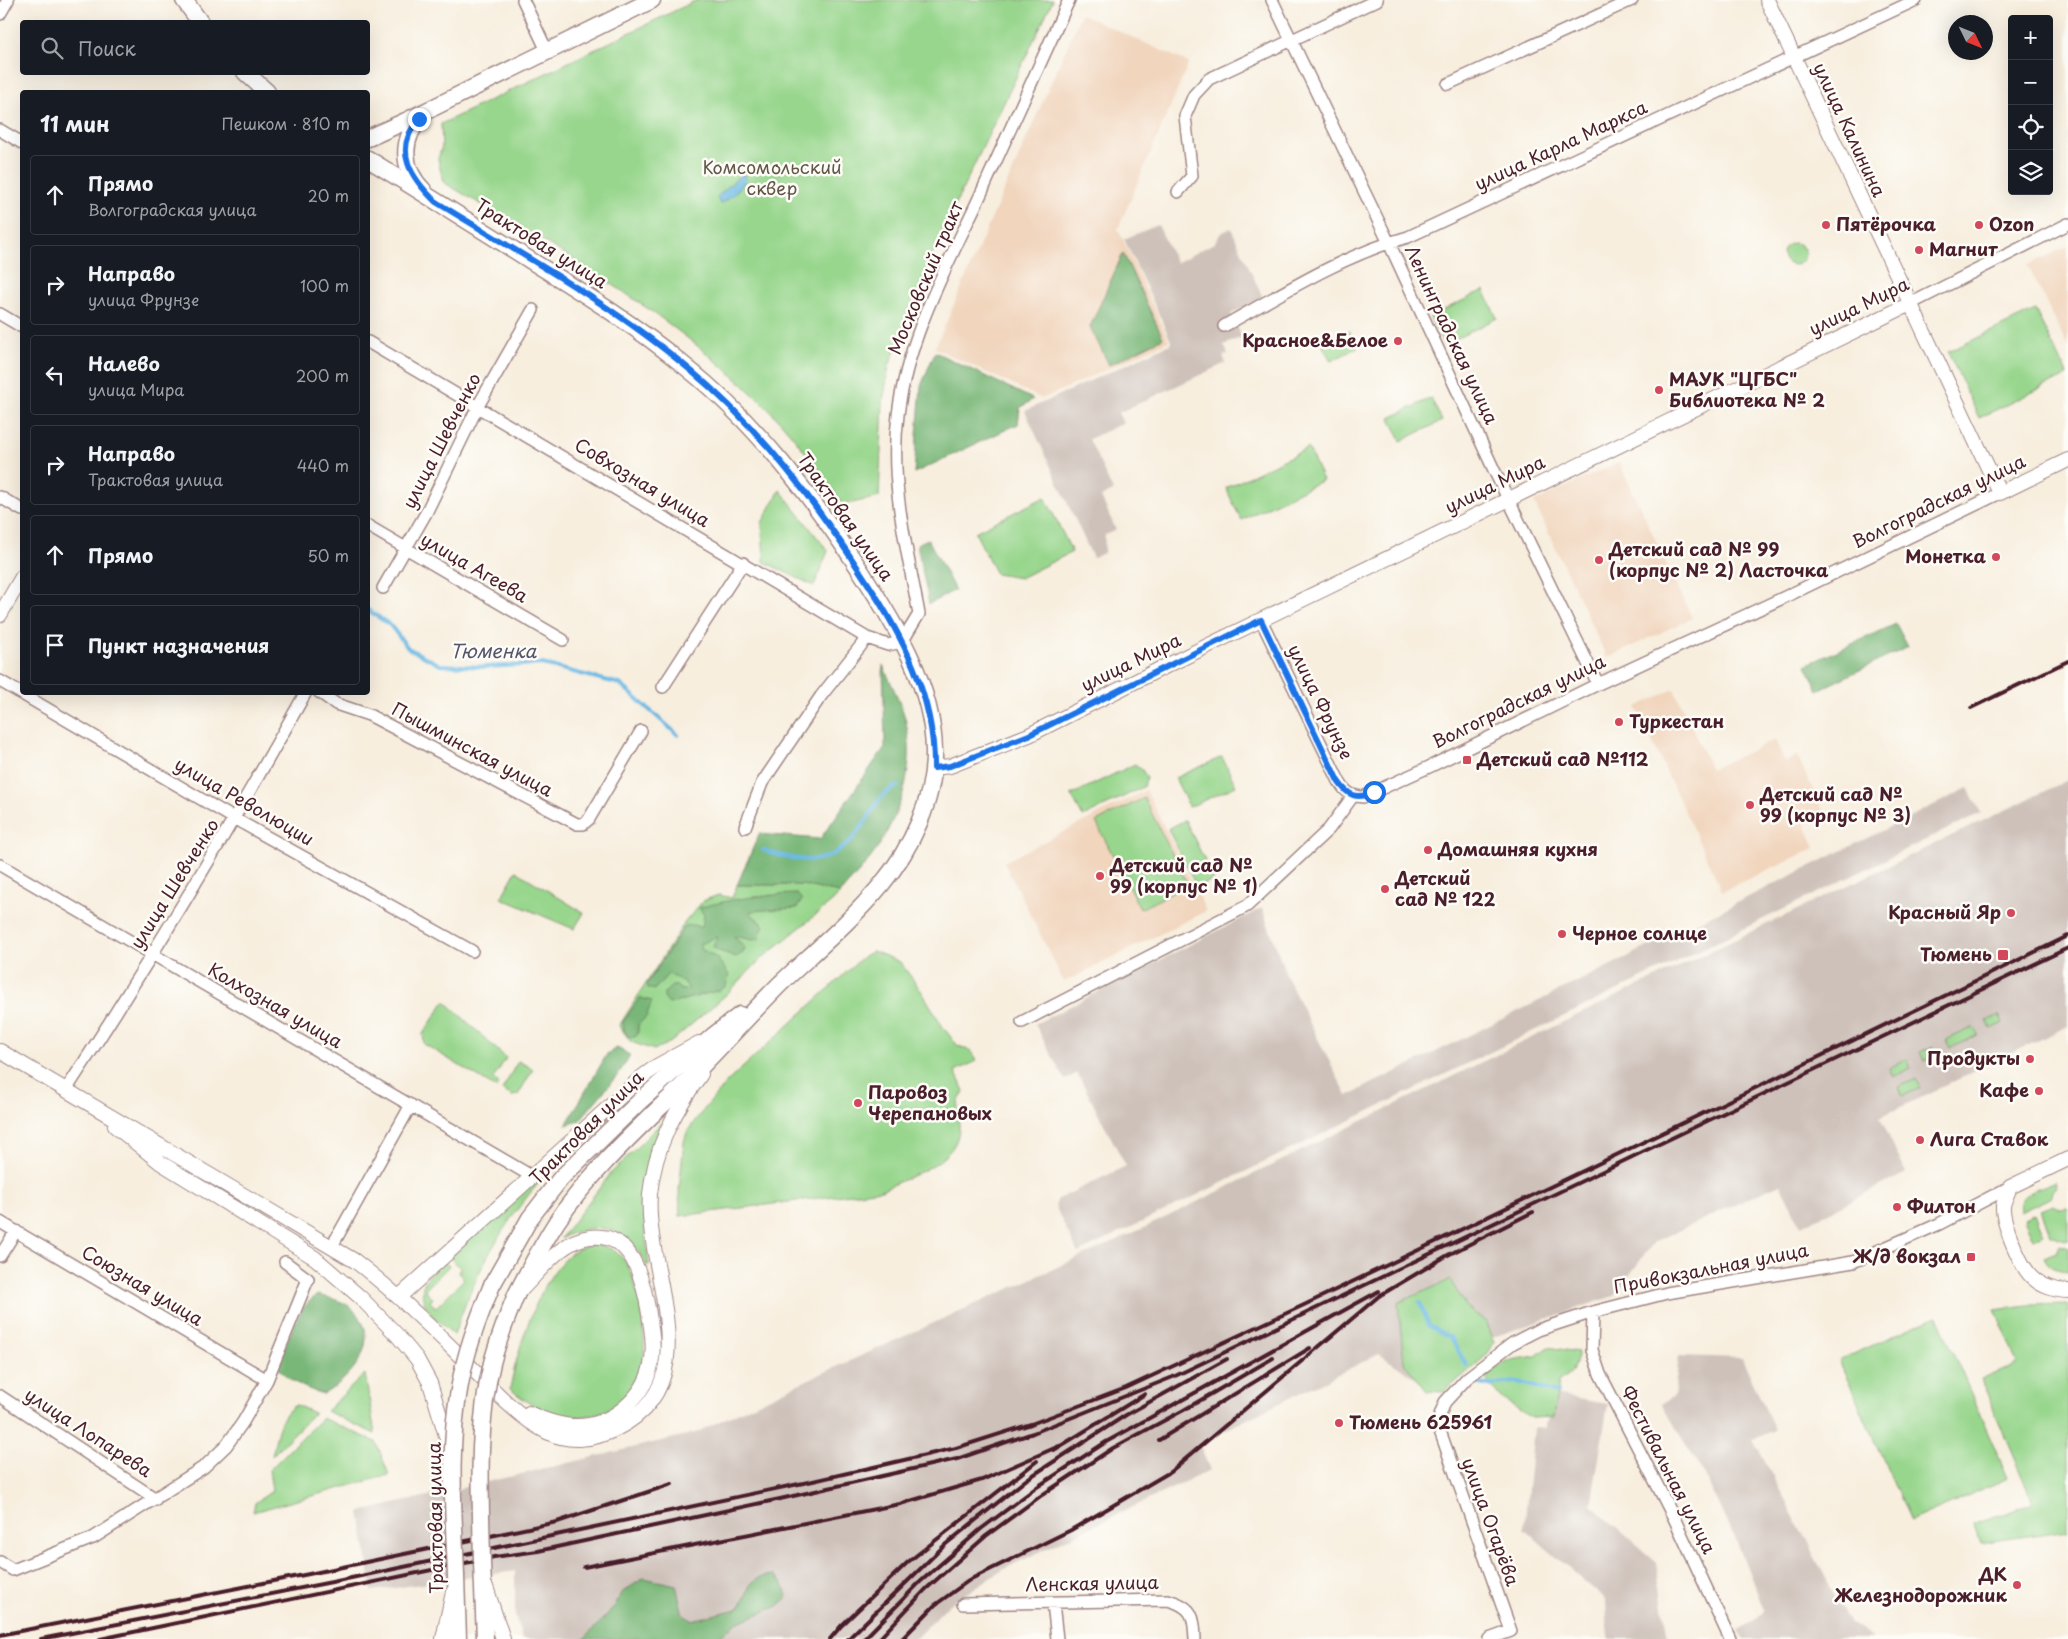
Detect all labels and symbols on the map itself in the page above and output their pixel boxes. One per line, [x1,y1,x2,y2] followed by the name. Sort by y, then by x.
[1948,15,1993,60] north arrow
[1807,58,1894,202] street label: улица Калинина
[1470,92,1652,197] street label: улица Карла Маркса
[408,108,431,131] route end
[702,153,842,201] park label: Комсомольский сквер
[470,191,614,295] street label: Трактовая улица
[880,196,969,358] street label: Московский тракт
[1836,210,1937,237] place label: Пятёрочка
[1989,210,2034,237] place label: Ozon
[1820,219,1832,231] marker: Пятёрочка
[1973,219,1985,231] marker: Ozon
[1929,235,1998,262] place label: Магнит
[1399,240,1506,429] street label: Ленинградская улица
[1913,244,1925,256] marker: Магнит
[1804,269,1914,342] street label: улица Мира
[1242,326,1388,353] place label: Красное&Белое
[1392,335,1404,347] marker: Красное&Белое
[1669,365,1825,413] place label: МАУК "ЦГБС" Библиотека № 2
[395,368,487,513] street label: улица Шевченко
[1653,384,1665,396] marker: МАУК "ЦГБС" Библиотека № 2
[570,431,716,533] street label: Совхозная улица
[792,446,901,587] street label: Трактовая улица
[1440,447,1550,520] street label: улица Мира
[1847,447,2030,554] street label: Волгоградская улица
[416,525,534,609] street label: улица Агеева
[1608,535,1829,583] place label: Детский сад № 99 (корпус № 2) Ласточка
[1905,542,1986,569] place label: Монетка
[1990,551,2002,563] marker: Монетка
[1593,554,1605,566] marker: Детский сад № 99 (корпус № 2) Ласточка
[1076,625,1186,698] street label: улица Мира
[450,636,538,664] water label: Тюменка
[1282,639,1361,763] street label: улица Фрунзе
[1427,647,1610,754] street label: Волгоградская улица
[387,695,559,803] street label: Пышминская улица
[1629,707,1724,734] place label: Туркестан
[1613,716,1625,728] marker: Туркестан
[1476,745,1649,772] place label: Детский сад №112
[170,750,319,852] street label: улица Революции
[1461,754,1473,766] marker: Детский сад №112
[1759,780,1911,828] place label: Детский сад № 99 (корпус № 3)
[1363,781,1386,804] route start
[1744,799,1756,811] marker: Детский сад № 99 (корпус № 3)
[123,813,225,954] street label: улица Шевченко
[1437,835,1598,862] place label: Домашняя кухня
[1422,844,1434,856] marker: Домашняя кухня
[1109,851,1258,899] place label: Детский сад № 99 (корпус № 1)
[1394,864,1496,912] place label: Детский сад № 122
[1094,870,1106,882] marker: Детский сад № 99 (корпус № 1)
[1379,883,1391,895] marker: Детский сад № 122
[1888,898,2001,925] place label: Красный Яр
[2005,907,2017,919] marker: Красный Яр
[1572,919,1707,946] place label: Черное солнце
[1556,928,1568,940] marker: Черное солнце
[1920,940,1992,967] place label: Тюмень
[1996,948,2010,962] marker: Тюмень
[203,955,349,1055] street label: Колхозная улица
[1927,1044,2020,1071] place label: Продукты
[2024,1053,2036,1065] marker: Продукты
[523,1063,650,1190] street label: Трактовая улица
[1979,1076,2029,1103] place label: Кафе
[868,1078,992,1126] place label: Паровоз Черепановых
[2033,1085,2045,1097] marker: Кафе
[852,1097,864,1109] marker: Паровоз Черепановых
[1930,1125,2049,1152] place label: Лига Ставок
[1914,1134,1926,1146] marker: Лига Ставок
[1907,1192,1976,1219] place label: Филтон
[1891,1201,1903,1213] marker: Филтон
[1611,1235,1811,1300] street label: Привокзальная улица
[77,1238,209,1332] street label: Союзная улица
[1852,1242,1961,1269] place label: Ж/д вокзал
[1965,1251,1977,1263] marker: Ж/д вокзал
[20,1380,159,1484] street label: улица Лопарева
[1615,1381,1724,1559] street label: Фестивальная улица
[1349,1408,1493,1435] place label: Тюмень 625961
[1333,1417,1345,1429] marker: Тюмень 625961
[420,1441,449,1594] street label: Трактовая улица
[1456,1454,1527,1590] street label: улица Огарёва
[1834,1560,2008,1608] place label: ДК Железнодорожник
[1025,1568,1160,1597] street label: Ленская улица
[2011,1579,2023,1591] marker: ДК Железнодорожник

